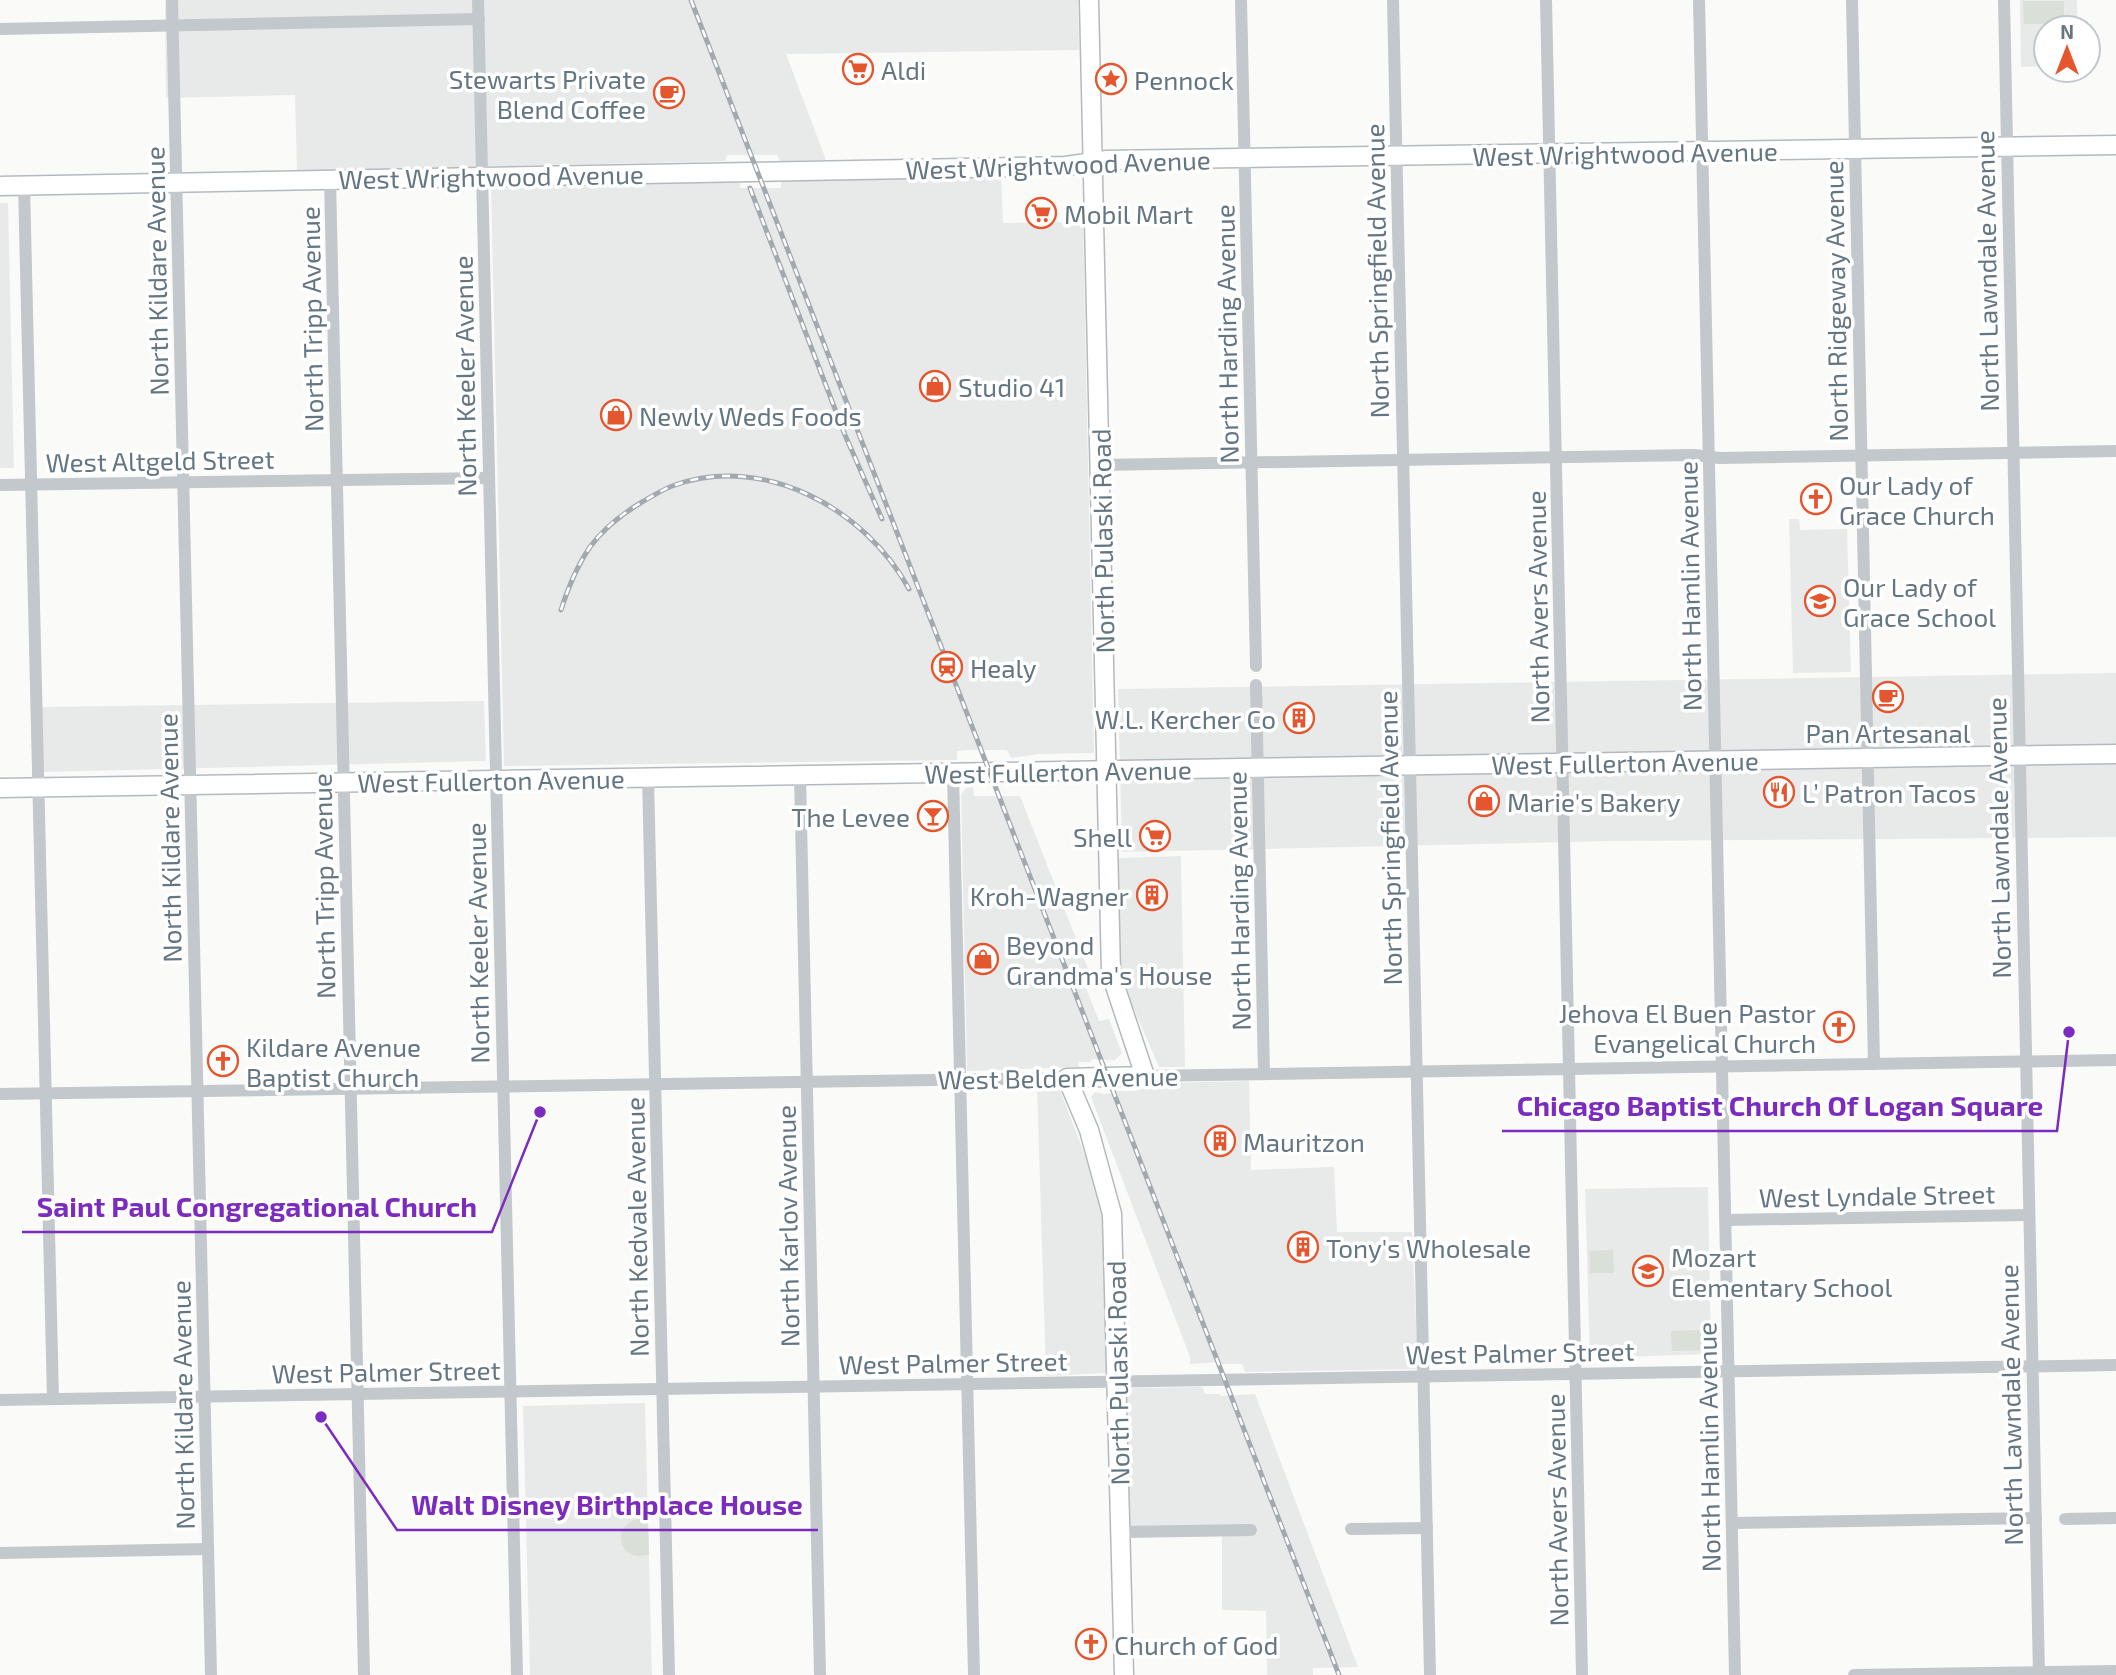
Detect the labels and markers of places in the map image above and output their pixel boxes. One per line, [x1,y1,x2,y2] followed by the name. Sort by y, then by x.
[841,52,875,86] supermarket icon: Aldi
[881,54,926,85] place label: Aldi
[1094,62,1128,96] place icon: Pennock
[449,63,646,124] place label: Stewarts Private Blend Coffee
[1134,64,1234,95] place label: Pennock
[652,76,686,110] cafe icon: Stewarts Private Blend Coffee
[1024,196,1058,230] supermarket icon: Mobil Mart
[1064,198,1193,229] place label: Mobil Mart
[918,369,952,403] shop icon: Studio 41
[958,371,1065,402] place label: Studio 41
[599,398,633,432] shop icon: Newly Weds Foods
[639,400,862,431] place label: Newly Weds Foods
[1839,469,1995,530] place label: Our Lady of Grace Church
[1799,482,1833,516] church icon: Our Lady of Grace Church
[1843,571,1996,632] place label: Our Lady of Grace School
[1803,584,1837,618] school or university icon: Our Lady of Grace School
[930,650,964,684] station icon: Healy
[970,652,1037,683] place label: Healy
[1871,680,1905,714] cafe icon: Pan Artesanal
[1282,701,1316,735] building icon: W.L. Kercher Co
[1095,703,1276,734] place label: W.L. Kercher Co
[1806,717,1971,748] place label: Pan Artesanal
[1762,775,1796,809] restaurant icon: L’ Patron Tacos
[1802,777,1976,808] place label: L’ Patron Tacos
[1467,784,1501,818] shop icon: Marie's Bakery
[1507,786,1681,817] place label: Marie's Bakery
[916,799,950,833] bar icon: The Levee
[791,801,910,832] place label: The Levee
[1138,819,1172,853] supermarket icon: Shell
[1073,821,1132,852] place label: Shell
[1135,878,1169,912] building icon: Kroh-Wagner
[970,880,1129,911] place label: Kroh-Wagner
[1006,929,1212,990] place label: Beyond Grandma's House
[966,942,1000,976] shop icon: Beyond Grandma's House
[1559,997,1816,1058] place label: Jehova El Buen Pastor Evangelical Church
[1822,1010,1856,1044] church icon: Jehova El Buen Pastor Evangelical Church
[246,1031,421,1092] place label: Kildare Avenue Baptist Church
[206,1044,240,1078] church icon: Kildare Avenue Baptist Church
[1502,1082,2057,1131] callout: Chicago Baptist Church Of Logan Square
[1203,1124,1237,1158] building icon: Mauritzon
[1243,1126,1365,1157] place label: Mauritzon
[22,1183,492,1232] callout: Saint Paul Congregational Church
[1286,1230,1320,1264] building icon: Tony's Wholesale
[1326,1232,1531,1263] place label: Tony's Wholesale
[1671,1241,1893,1302] place label: Mozart Elementary School
[1631,1254,1665,1288] school or university icon: Mozart Elementary School
[397,1481,818,1530] callout: Walt Disney Birthplace House
[1074,1627,1108,1661] church icon: Church of God
[1114,1629,1278,1660] place label: Church of God

